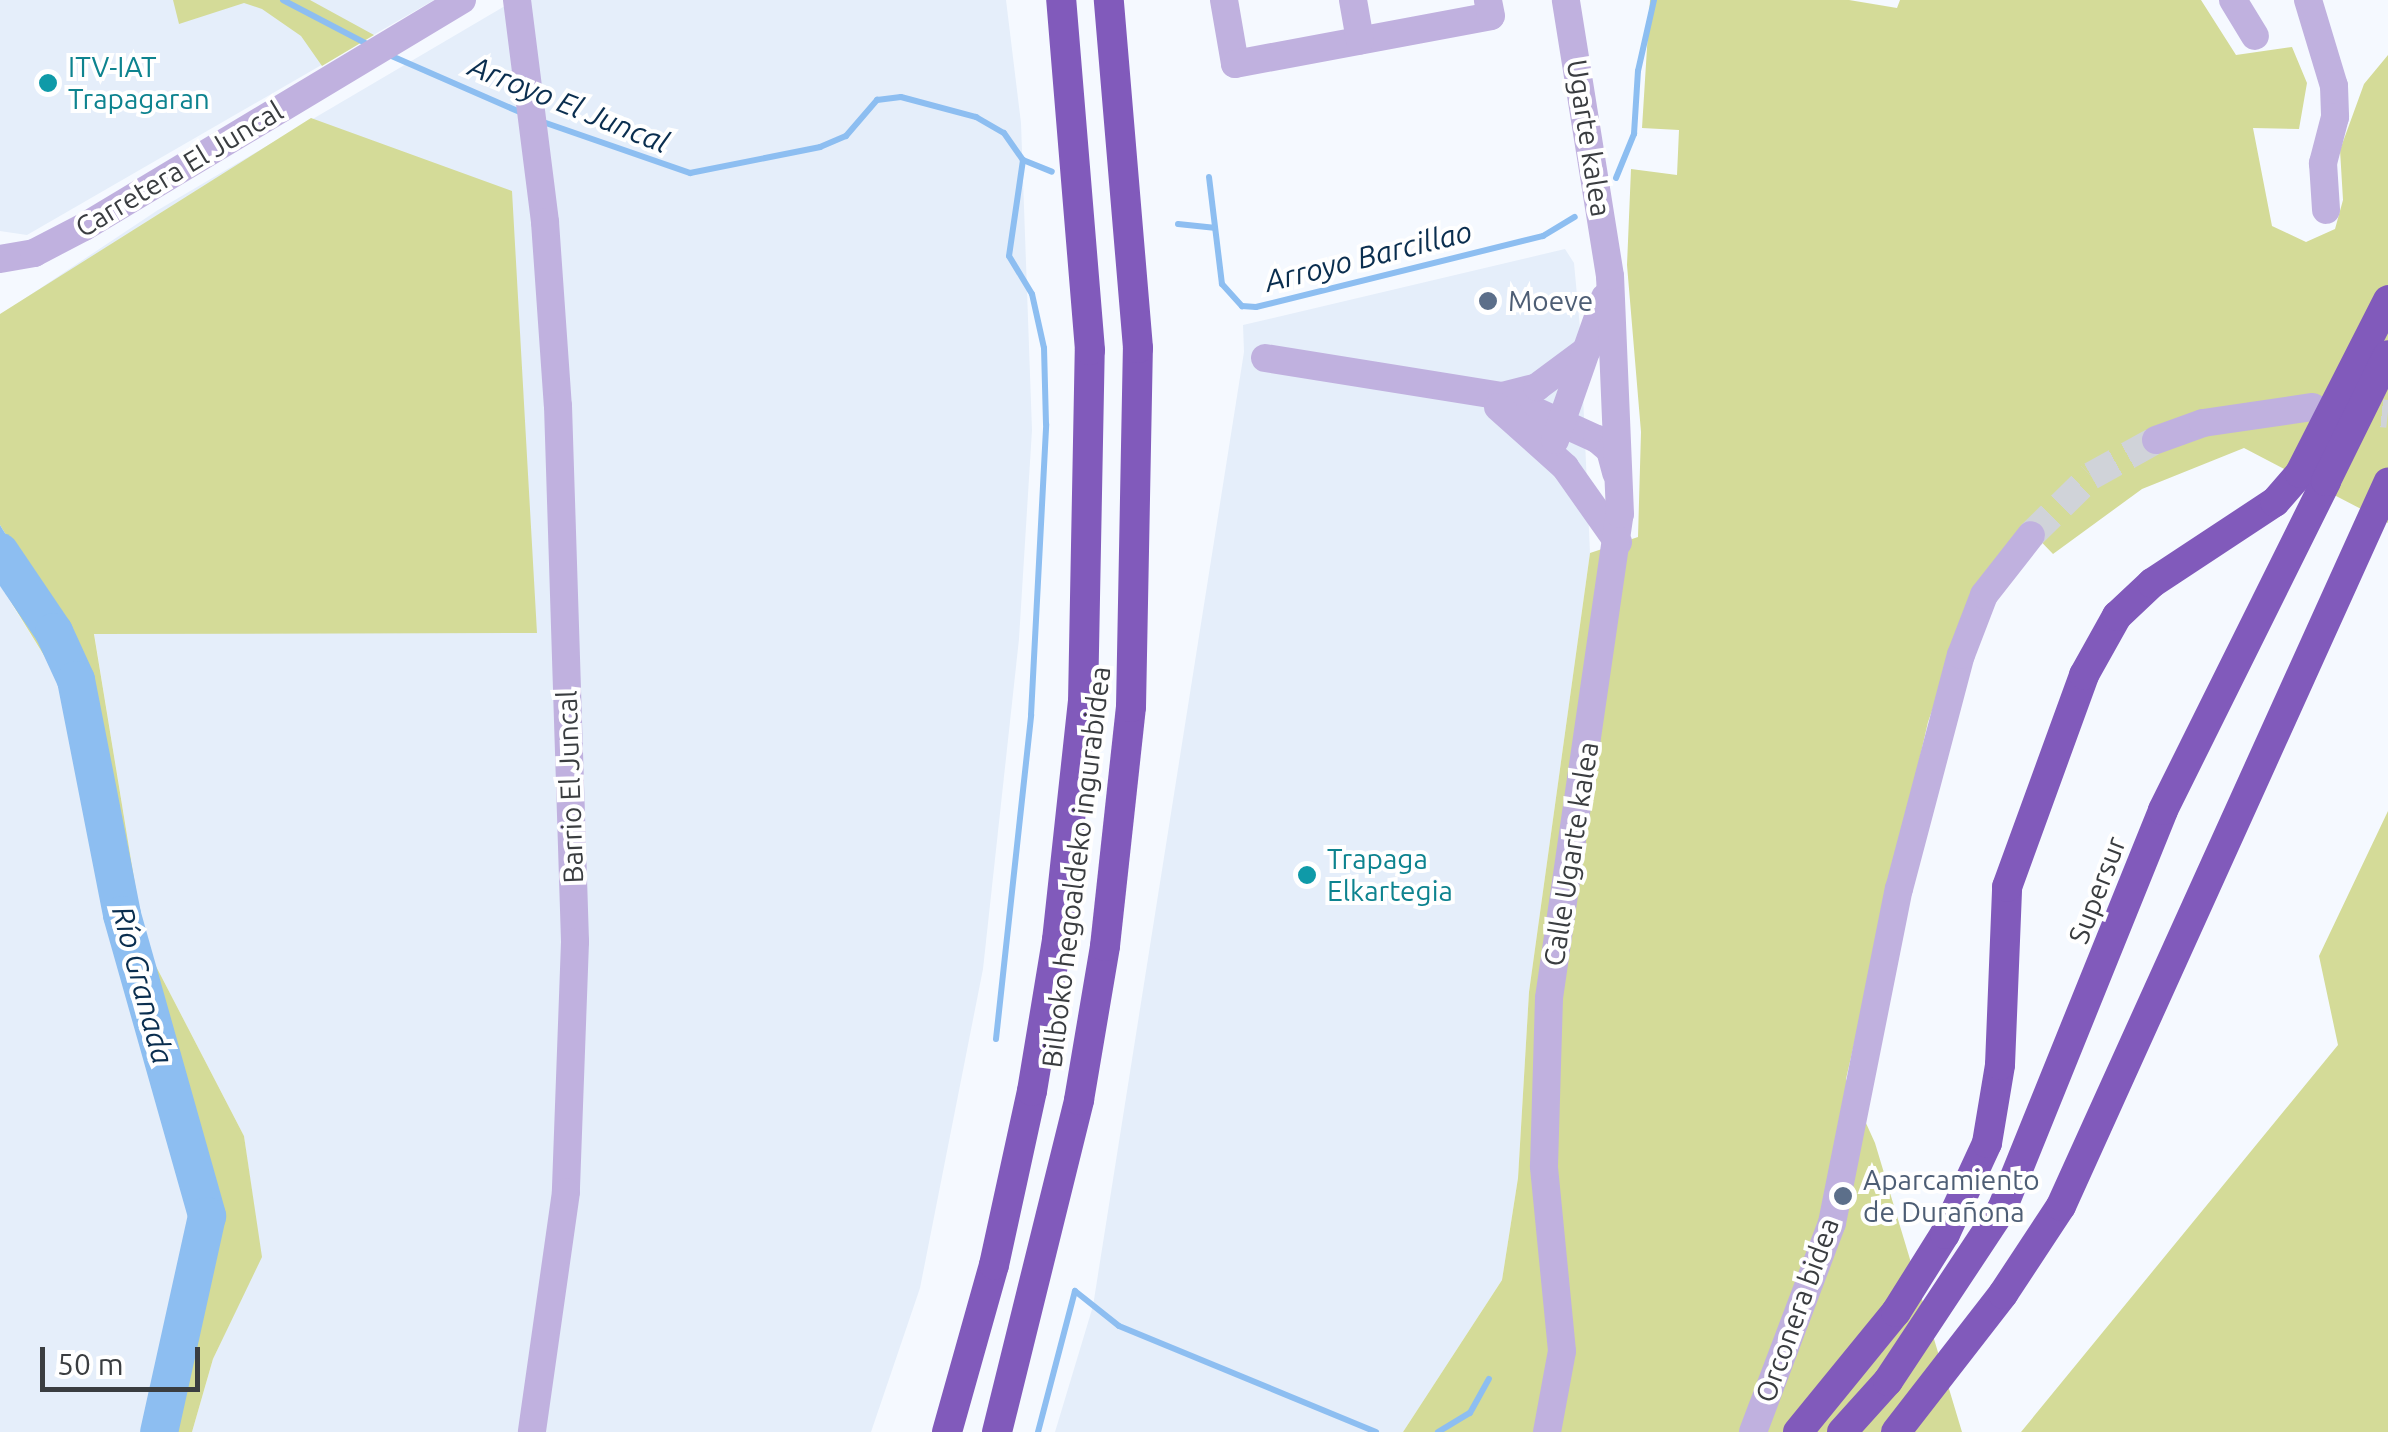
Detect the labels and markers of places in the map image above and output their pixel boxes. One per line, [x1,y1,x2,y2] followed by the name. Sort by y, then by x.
[68,50,210,116] place label: ITV-IAT Trapagaran
[37,72,59,94] marker: ITV-IAT Trapagaran
[1508,284,1593,318] place label: Moeve
[1477,290,1499,312] marker: Moeve
[1327,842,1453,908] place label: Trapaga Elkartegia
[1296,864,1318,886] marker: Trapaga Elkartegia
[1863,1163,2040,1229] place label: Aparcamiento de Durañona
[1832,1185,1854,1207] marker: Aparcamiento de Durañona

